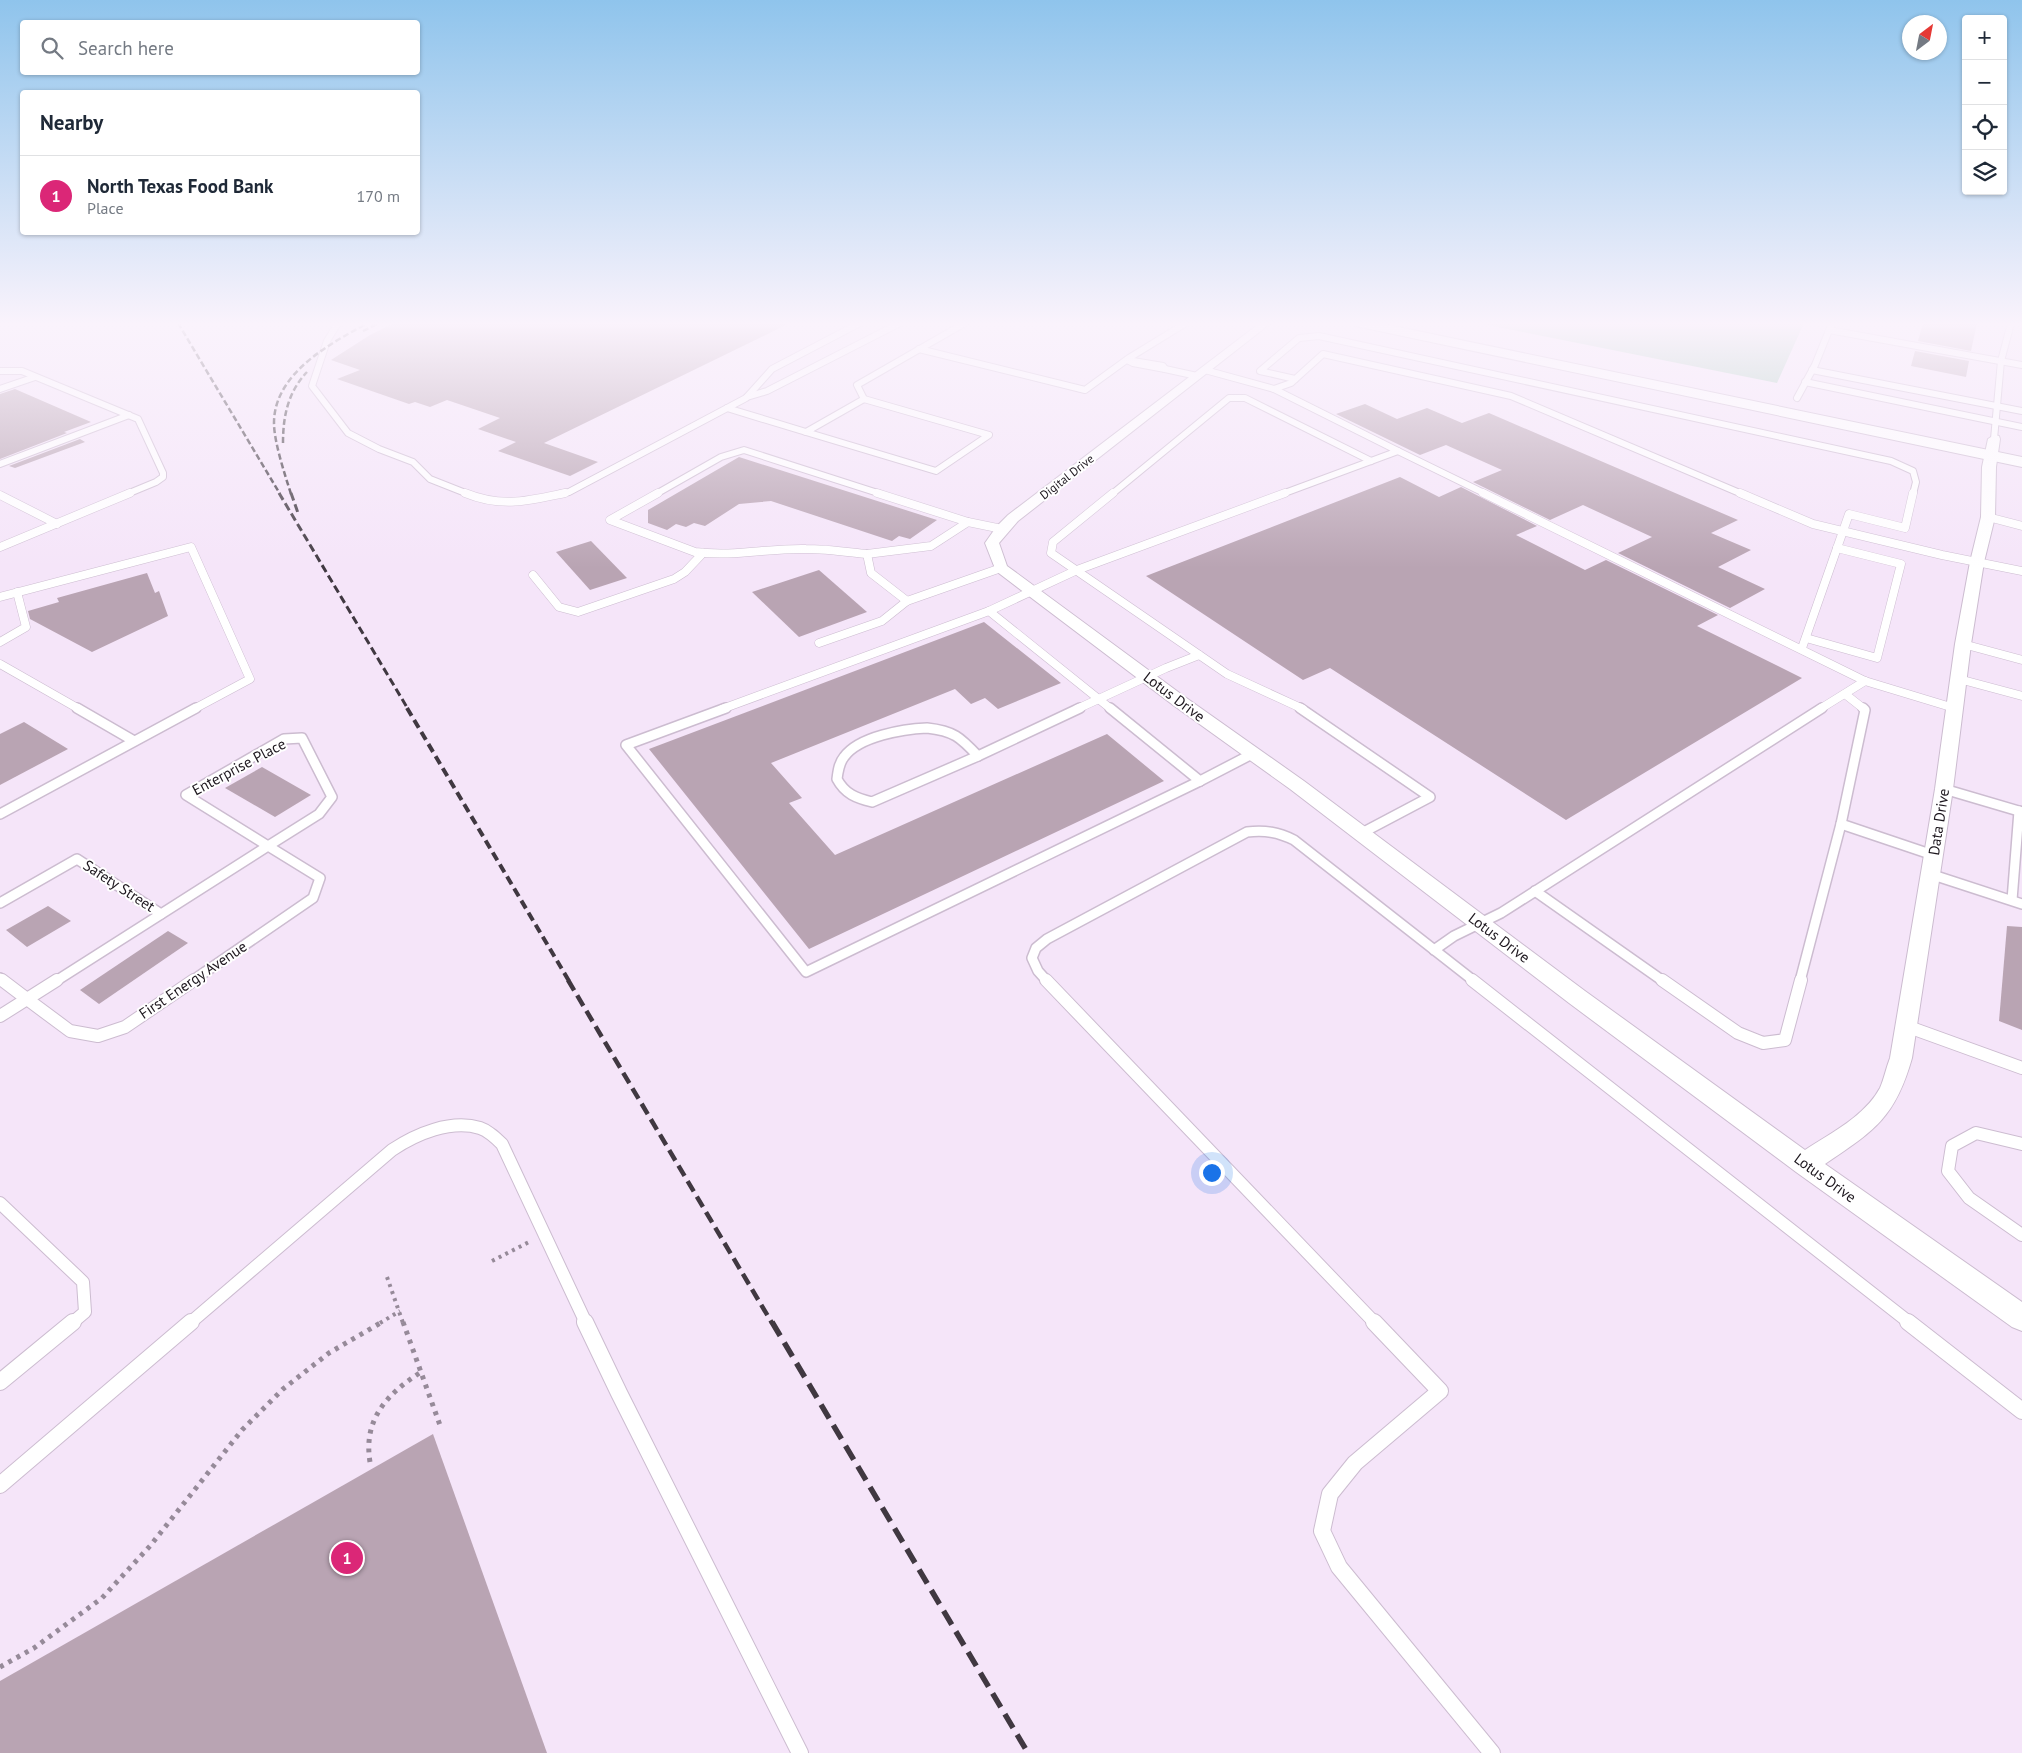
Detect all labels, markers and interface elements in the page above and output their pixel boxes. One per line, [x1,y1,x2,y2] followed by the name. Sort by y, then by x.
[1902,15,1947,60] north arrow
[1962,15,2007,195] map controls
[1962,15,2007,60] button: +
[20,20,420,75] search box
[38,34,66,62] icon: search
[78,36,174,60] text: Search here
[1962,60,2007,105] button: −
[1962,105,2007,150] button: locate
[40,109,103,136] text: Nearby
[1962,150,2007,195] button: layers
[87,174,273,198] text: North Texas Food Bank
[51,186,61,206] text: 1
[357,186,400,206] text: 170 m
[87,198,124,218] text: Place
[1037,451,1097,502] street label: Digital Drive
[1140,667,1209,726] street label: Lotus Drive
[189,734,289,799] street label: Enterprise Place
[1924,787,1953,857] street label: Data Drive
[80,855,159,916] street label: Safety Street
[1465,908,1534,967] street label: Lotus Drive
[135,936,250,1023] street label: First Energy Avenue
[1791,1149,1860,1206] street label: Lotus Drive
[1199,1160,1225,1186] your location
[331,1539,363,1577] pin: 1

